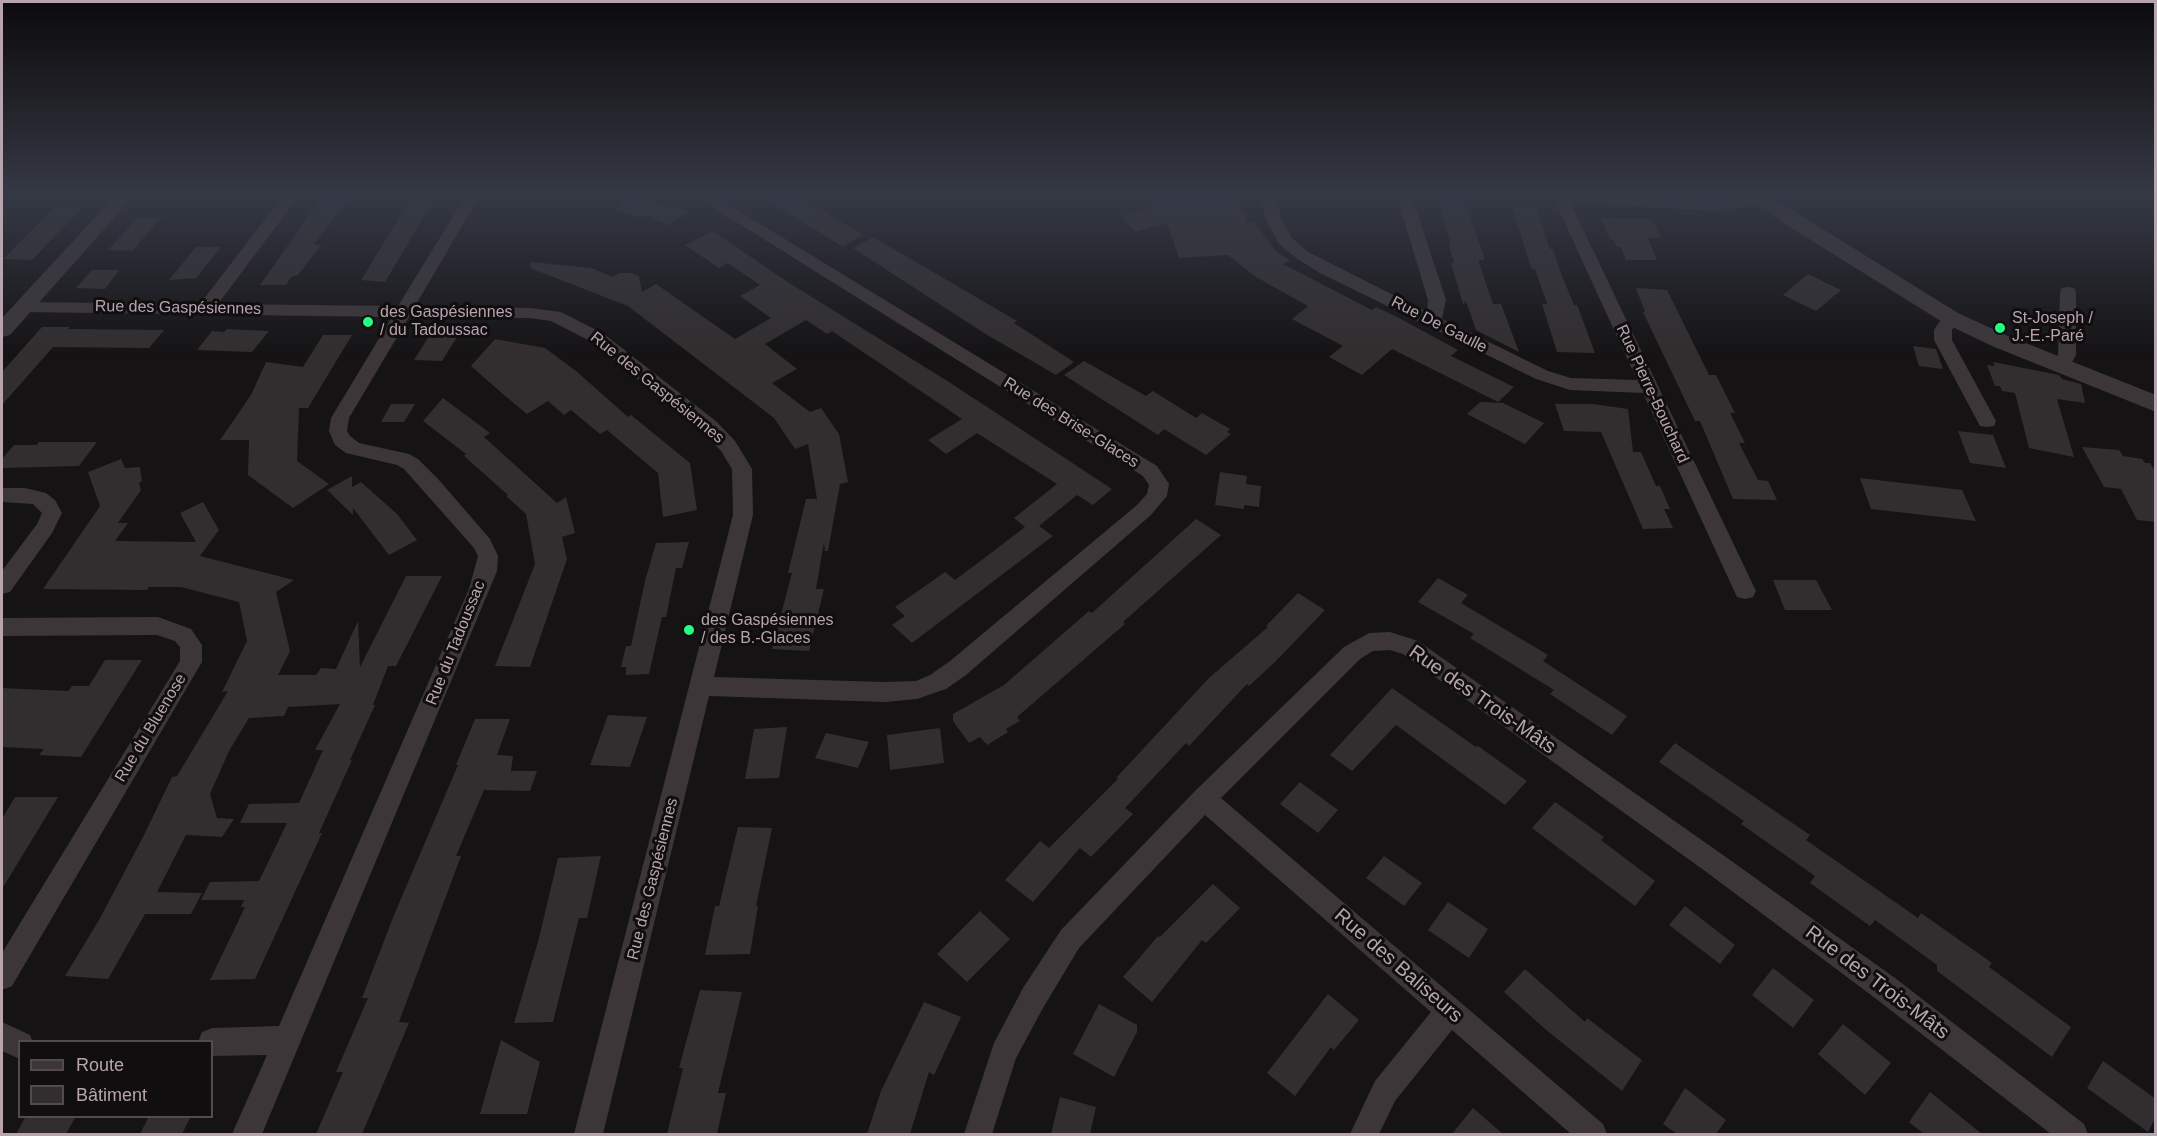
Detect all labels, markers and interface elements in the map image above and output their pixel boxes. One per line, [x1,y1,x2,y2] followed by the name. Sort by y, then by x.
[1388,293,1490,357] street label: Rue De Gaulle
[95,297,261,319] street label: Rue des Gaspésiennes
[380,303,513,341] place label: des Gaspésiennes / du Tadoussac
[2012,309,2093,347] place label: St-Joseph / J.-E.-Paré
[361,315,375,329] marker: des Gaspésiennes / du Tadoussac
[1993,321,2007,335] marker: St-Joseph / J.-E.-Paré
[1612,322,1692,466] street label: Rue Pierre-Bouchard
[586,328,728,448] street label: Rue des Gaspésiennes
[1000,374,1142,472] street label: Rue des Brise-Glaces
[422,578,490,708] street label: Rue du Tadoussac
[701,611,834,649] place label: des Gaspésiennes / des B.-Glaces
[682,623,696,637] marker: des Gaspésiennes / des B.-Glaces
[1404,640,1560,760] street label: Rue des Trois-Mâts
[111,670,191,786] street label: Rue du Bluenose
[624,796,682,962] street label: Rue des Gaspésiennes
[1329,904,1467,1028] street label: Rue des Baliseurs
[1800,921,1954,1045] street label: Rue des Trois-Mâts
[18,1040,213,1118] legend
[76,1055,124,1075] text: Route
[76,1085,147,1105] text: Bâtiment

